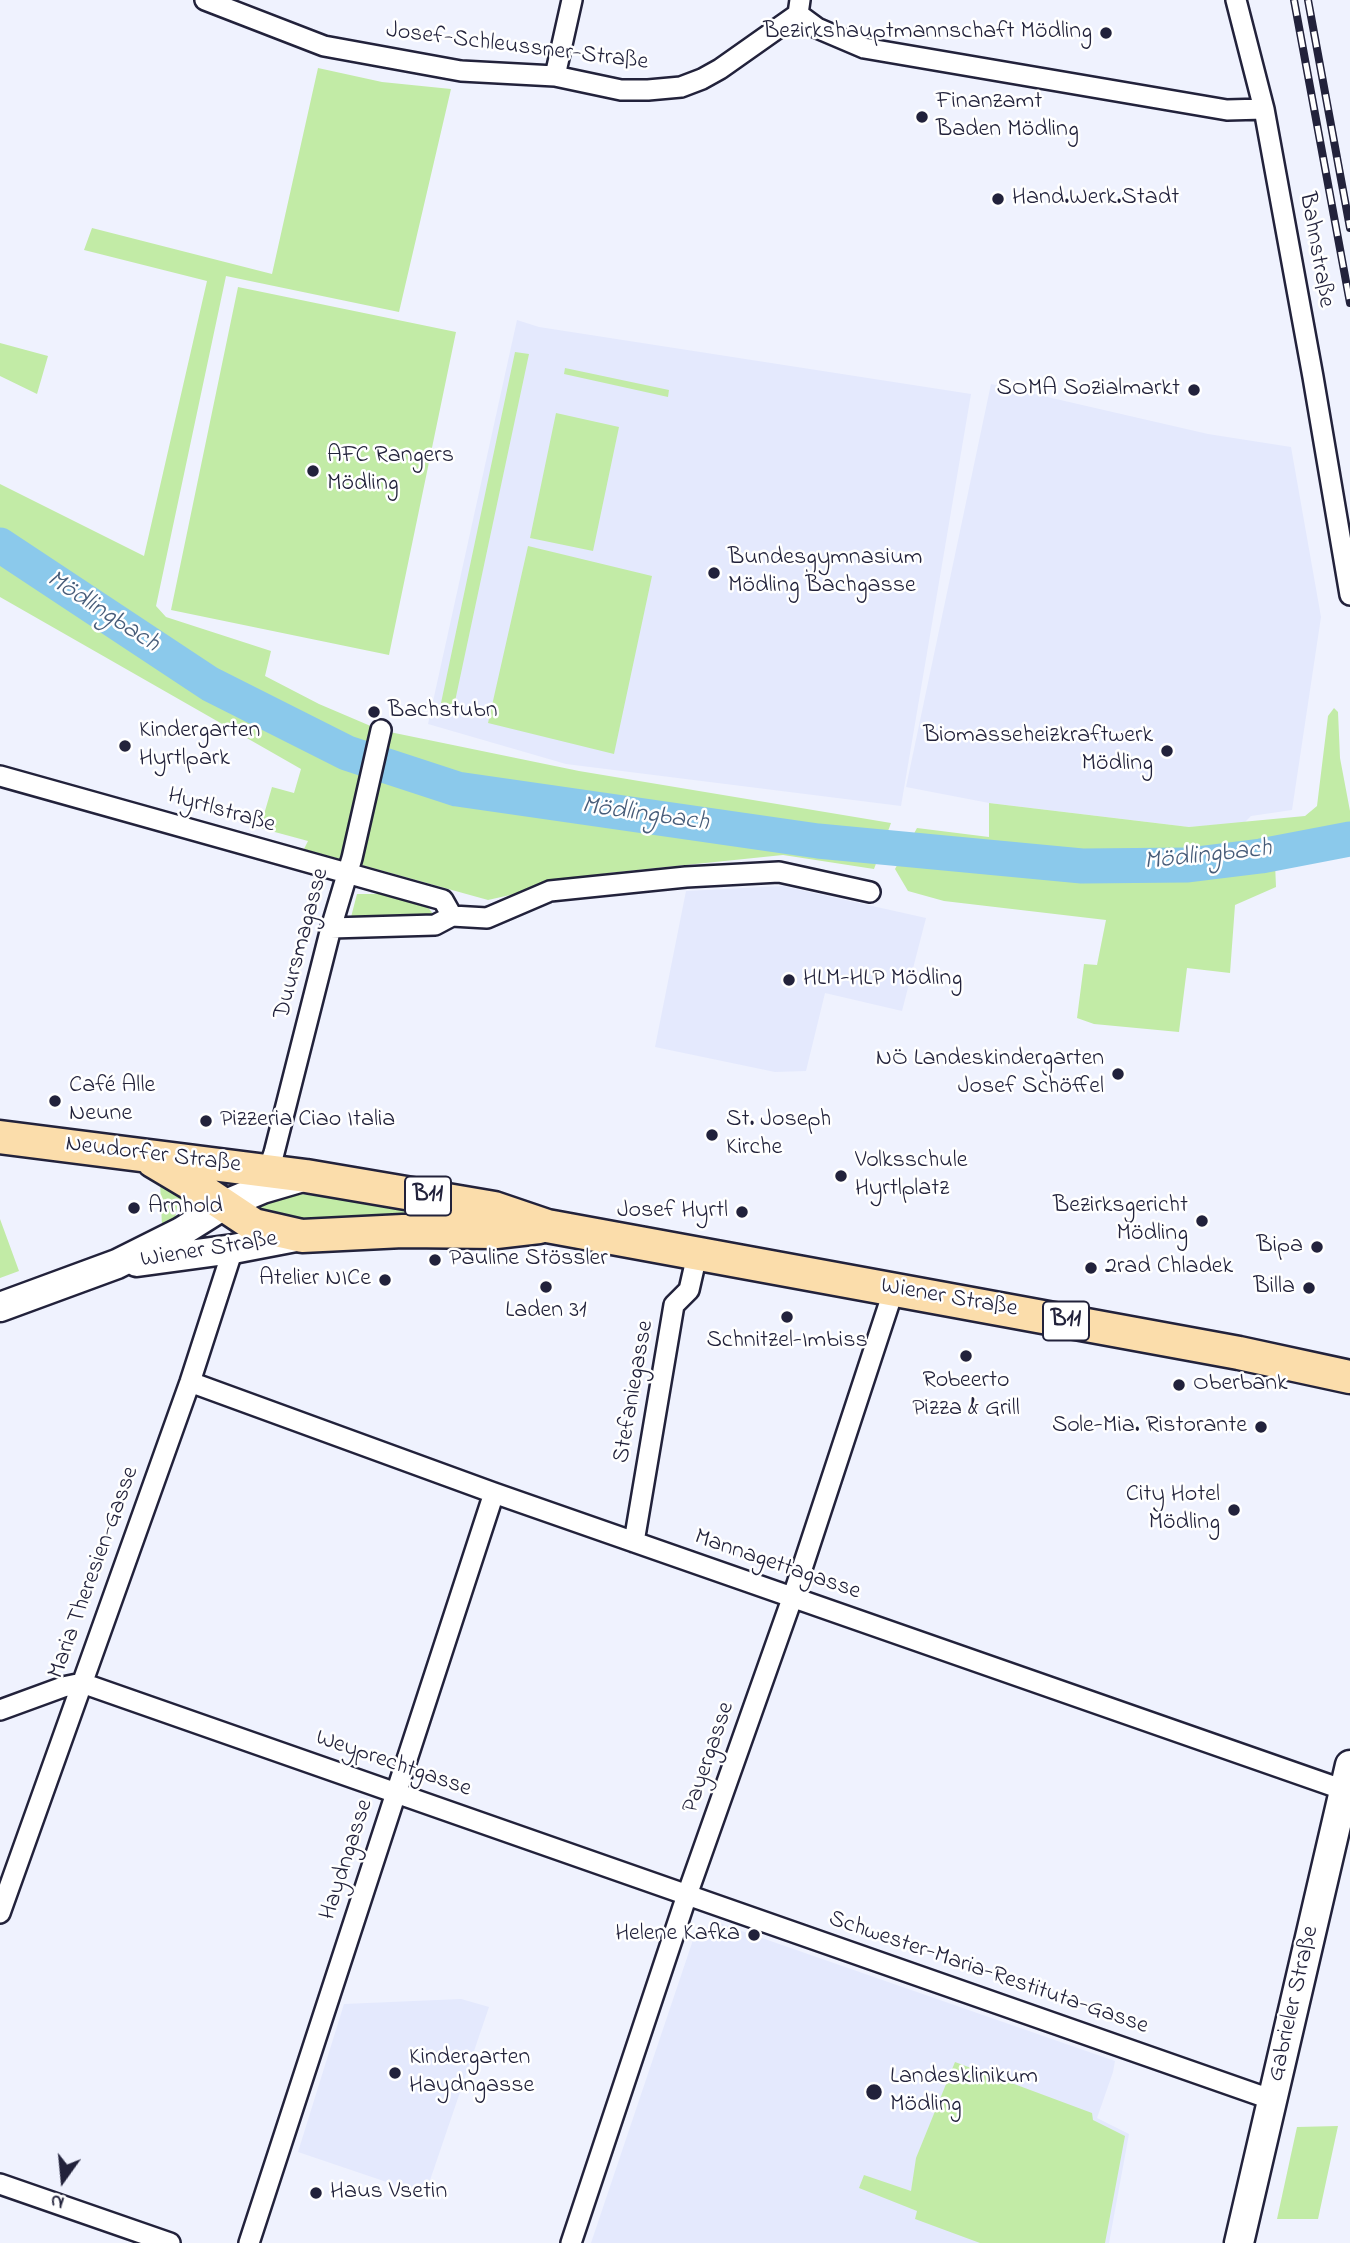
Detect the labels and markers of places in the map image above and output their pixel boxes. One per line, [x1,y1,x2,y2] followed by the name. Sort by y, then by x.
[763,19,1092,47] place label: Bezirkshauptmannschaft Mödling
[1098,25,1114,41] marker: Bezirkshauptmannschaft Mödling
[936,89,1079,145] place label: Finanzamt Baden Mödling
[914,109,930,125] marker: Finanzamt Baden Mödling
[1012,185,1179,213] place label: Hand.Werk.Stadt
[990,191,1006,207] marker: Hand.Werk.Stadt
[997,376,1180,404] place label: SOMA Sozialmarkt
[1186,382,1202,398] marker: SOMA Sozialmarkt
[327,443,454,499] place label: AFC Rangers Mödling
[305,463,321,479] marker: AFC Rangers Mödling
[728,545,922,601] place label: Bundesgymnasium Mödling Bachgasse
[706,565,722,581] marker: Bundesgymnasium Mödling Bachgasse
[388,698,498,726] place label: Bachstubn
[366,704,382,720] marker: Bachstubn
[139,718,260,774] place label: Kindergarten Hyrtlpark
[923,723,1153,779] place label: Biomasseheizkraftwerk Mödling
[117,738,133,754] marker: Kindergarten Hyrtlpark
[1159,743,1175,759] marker: Biomasseheizkraftwerk Mödling
[803,966,962,994] place label: HLM-HLP Mödling
[781,972,797,988] marker: HLM-HLP Mödling
[876,1046,1104,1102] place label: NÖ Landeskindergarten Josef Schöffel
[1110,1066,1126,1082] marker: NÖ Landeskindergarten Josef Schöffel
[69,1073,155,1129] place label: Café Alle Neune
[47,1093,63,1109] marker: Café Alle Neune
[220,1107,395,1135] place label: Pizzeria Ciao Italia
[726,1107,831,1163] place label: St. Joseph Kirche
[198,1113,214,1129] marker: Pizzeria Ciao Italia
[704,1127,720,1143] marker: St. Joseph Kirche
[855,1148,968,1204] place label: Volksschule Hyrtlplatz
[833,1168,849,1184] marker: Volksschule Hyrtlplatz
[1053,1193,1188,1249] place label: Bezirksgericht Mödling
[148,1194,223,1222] place label: Arnhold
[617,1198,728,1226] place label: Josef Hyrtl
[126,1200,142,1216] marker: Arnhold
[734,1204,750,1220] marker: Josef Hyrtl
[1194,1213,1210,1229] marker: Bezirksgericht Mödling
[1257,1233,1303,1261] place label: Bipa
[1309,1239,1325,1255] marker: Bipa
[449,1246,608,1274] place label: Pauline Stössler
[427,1252,443,1268] marker: Pauline Stössler
[1105,1254,1233,1282] place label: 2rad Chladek
[1083,1260,1099,1276] marker: 2rad Chladek
[259,1266,371,1294] place label: Atelier NICe
[377,1272,393,1288] marker: Atelier NICe
[1254,1274,1295,1302] place label: Billa
[538,1279,554,1295] marker: Laden 31
[1301,1280,1317,1296] marker: Billa
[505,1298,587,1326] place label: Laden 31
[779,1309,795,1325] marker: Schnitzel-Imbiss
[706,1328,868,1356] place label: Schnitzel-Imbiss
[958,1348,974,1364] marker: Robeerto Pizza & Grill
[912,1368,1020,1424] place label: Robeerto Pizza & Grill
[1193,1371,1288,1399] place label: Oberbank
[1171,1377,1187,1393] marker: Oberbank
[1052,1413,1247,1441] place label: Sole-Mia. Ristorante
[1253,1419,1269,1435] marker: Sole-Mia. Ristorante
[1126,1482,1220,1538] place label: City Hotel Mödling
[1226,1502,1242,1518] marker: City Hotel Mödling
[615,1921,740,1949] place label: Helene Kafka
[746,1927,762,1943] marker: Helene Kafka
[409,2045,534,2101] place label: Kindergarten Haydngasse
[890,2064,1038,2120] place label: Landesklinikum Mödling
[387,2065,403,2081] marker: Kindergarten Haydngasse
[864,2082,884,2102] marker: Landesklinikum Mödling
[330,2179,447,2207] place label: Haus Vsetin
[308,2185,324,2201] marker: Haus Vsetin

